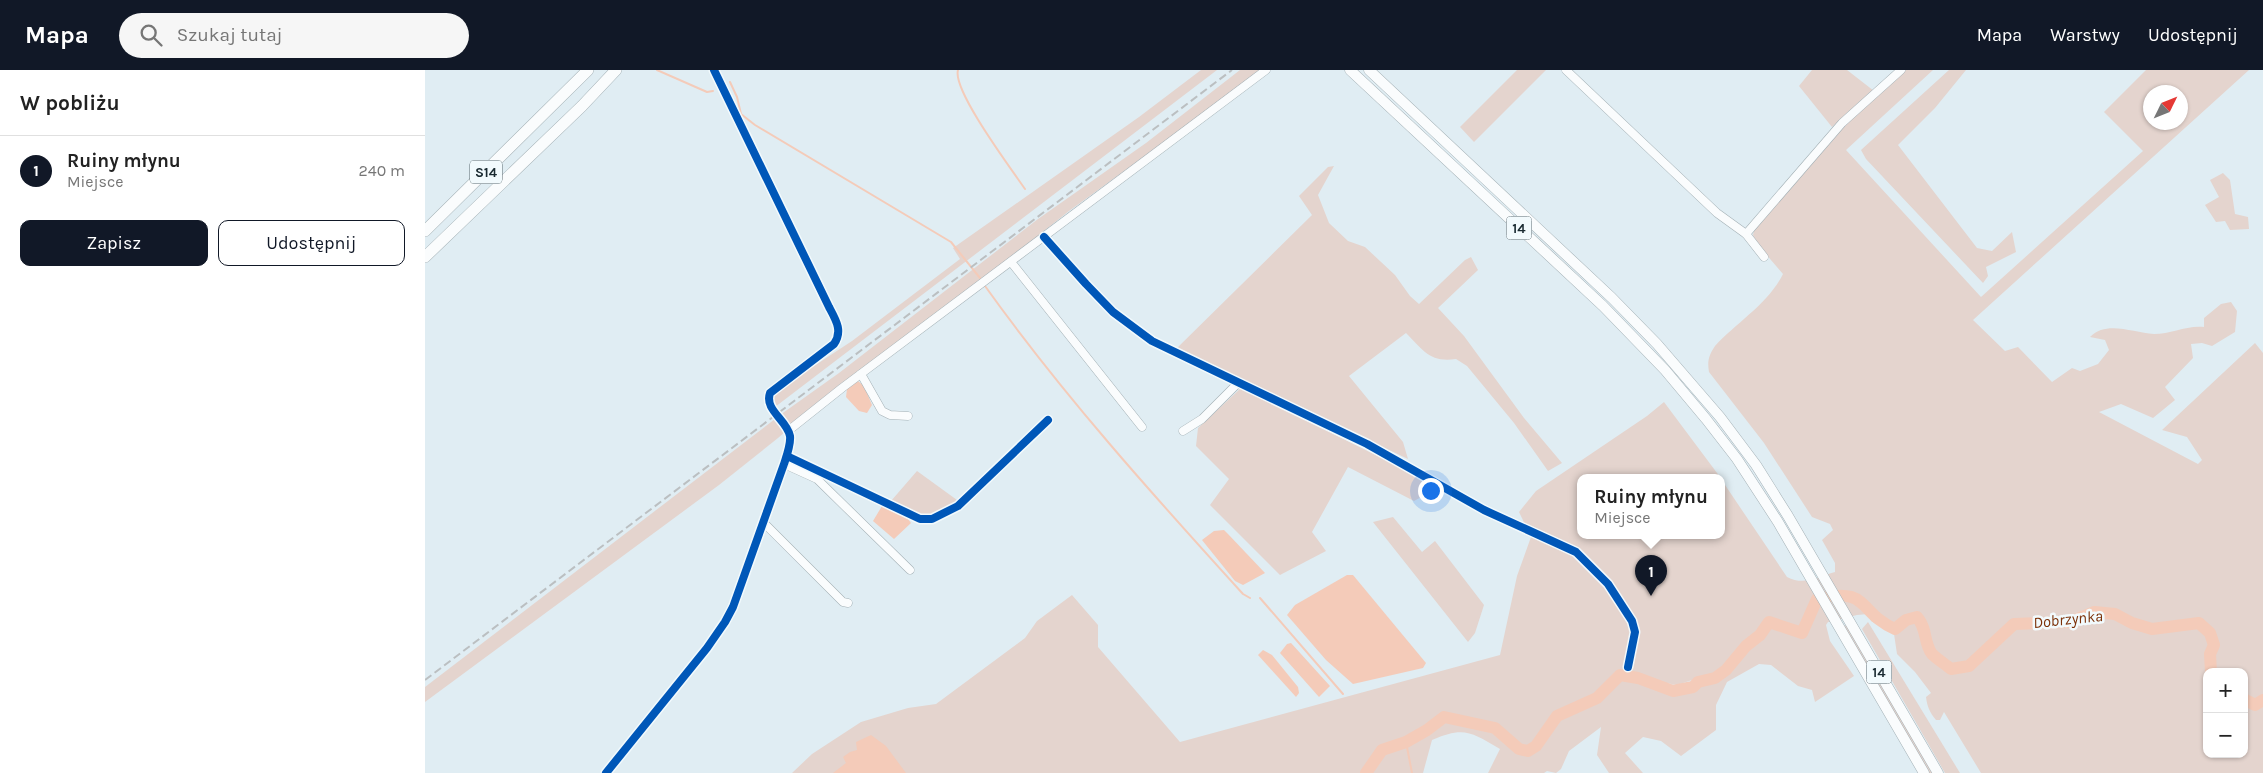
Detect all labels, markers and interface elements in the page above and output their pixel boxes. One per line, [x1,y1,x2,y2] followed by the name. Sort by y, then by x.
[119,13,469,58] search box
[25,21,89,49] text: Mapa
[137,21,165,49] icon: search
[177,24,283,46] text: Szukaj tutaj
[1977,24,2022,46] text: Mapa
[2050,24,2120,46] text: Warstwy
[2148,24,2238,46] text: Udostępnij
[2143,85,2188,130] north arrow
[20,91,120,115] text: W pobliżu
[67,150,181,172] text: Ruiny młynu
[470,160,502,184] road number: S14
[33,161,39,180] text: 1
[359,161,405,180] text: 240 m
[67,172,123,191] text: Miejsce
[1507,216,1531,240] road number: 14
[20,220,208,266] button: Zapisz
[218,220,405,266] button: Udostępnij
[1577,474,1725,539] popup
[1418,478,1444,504] your location
[1594,486,1708,508] text: Ruiny młynu
[1594,508,1651,527] text: Miejsce
[1635,555,1667,596] pin: 1
[2032,606,2104,632] water label: Dobrzynka
[1867,660,1891,684] road number: 14
[2203,668,2248,758] map controls
[2203,668,2248,713] button: +
[2203,713,2248,758] button: −

